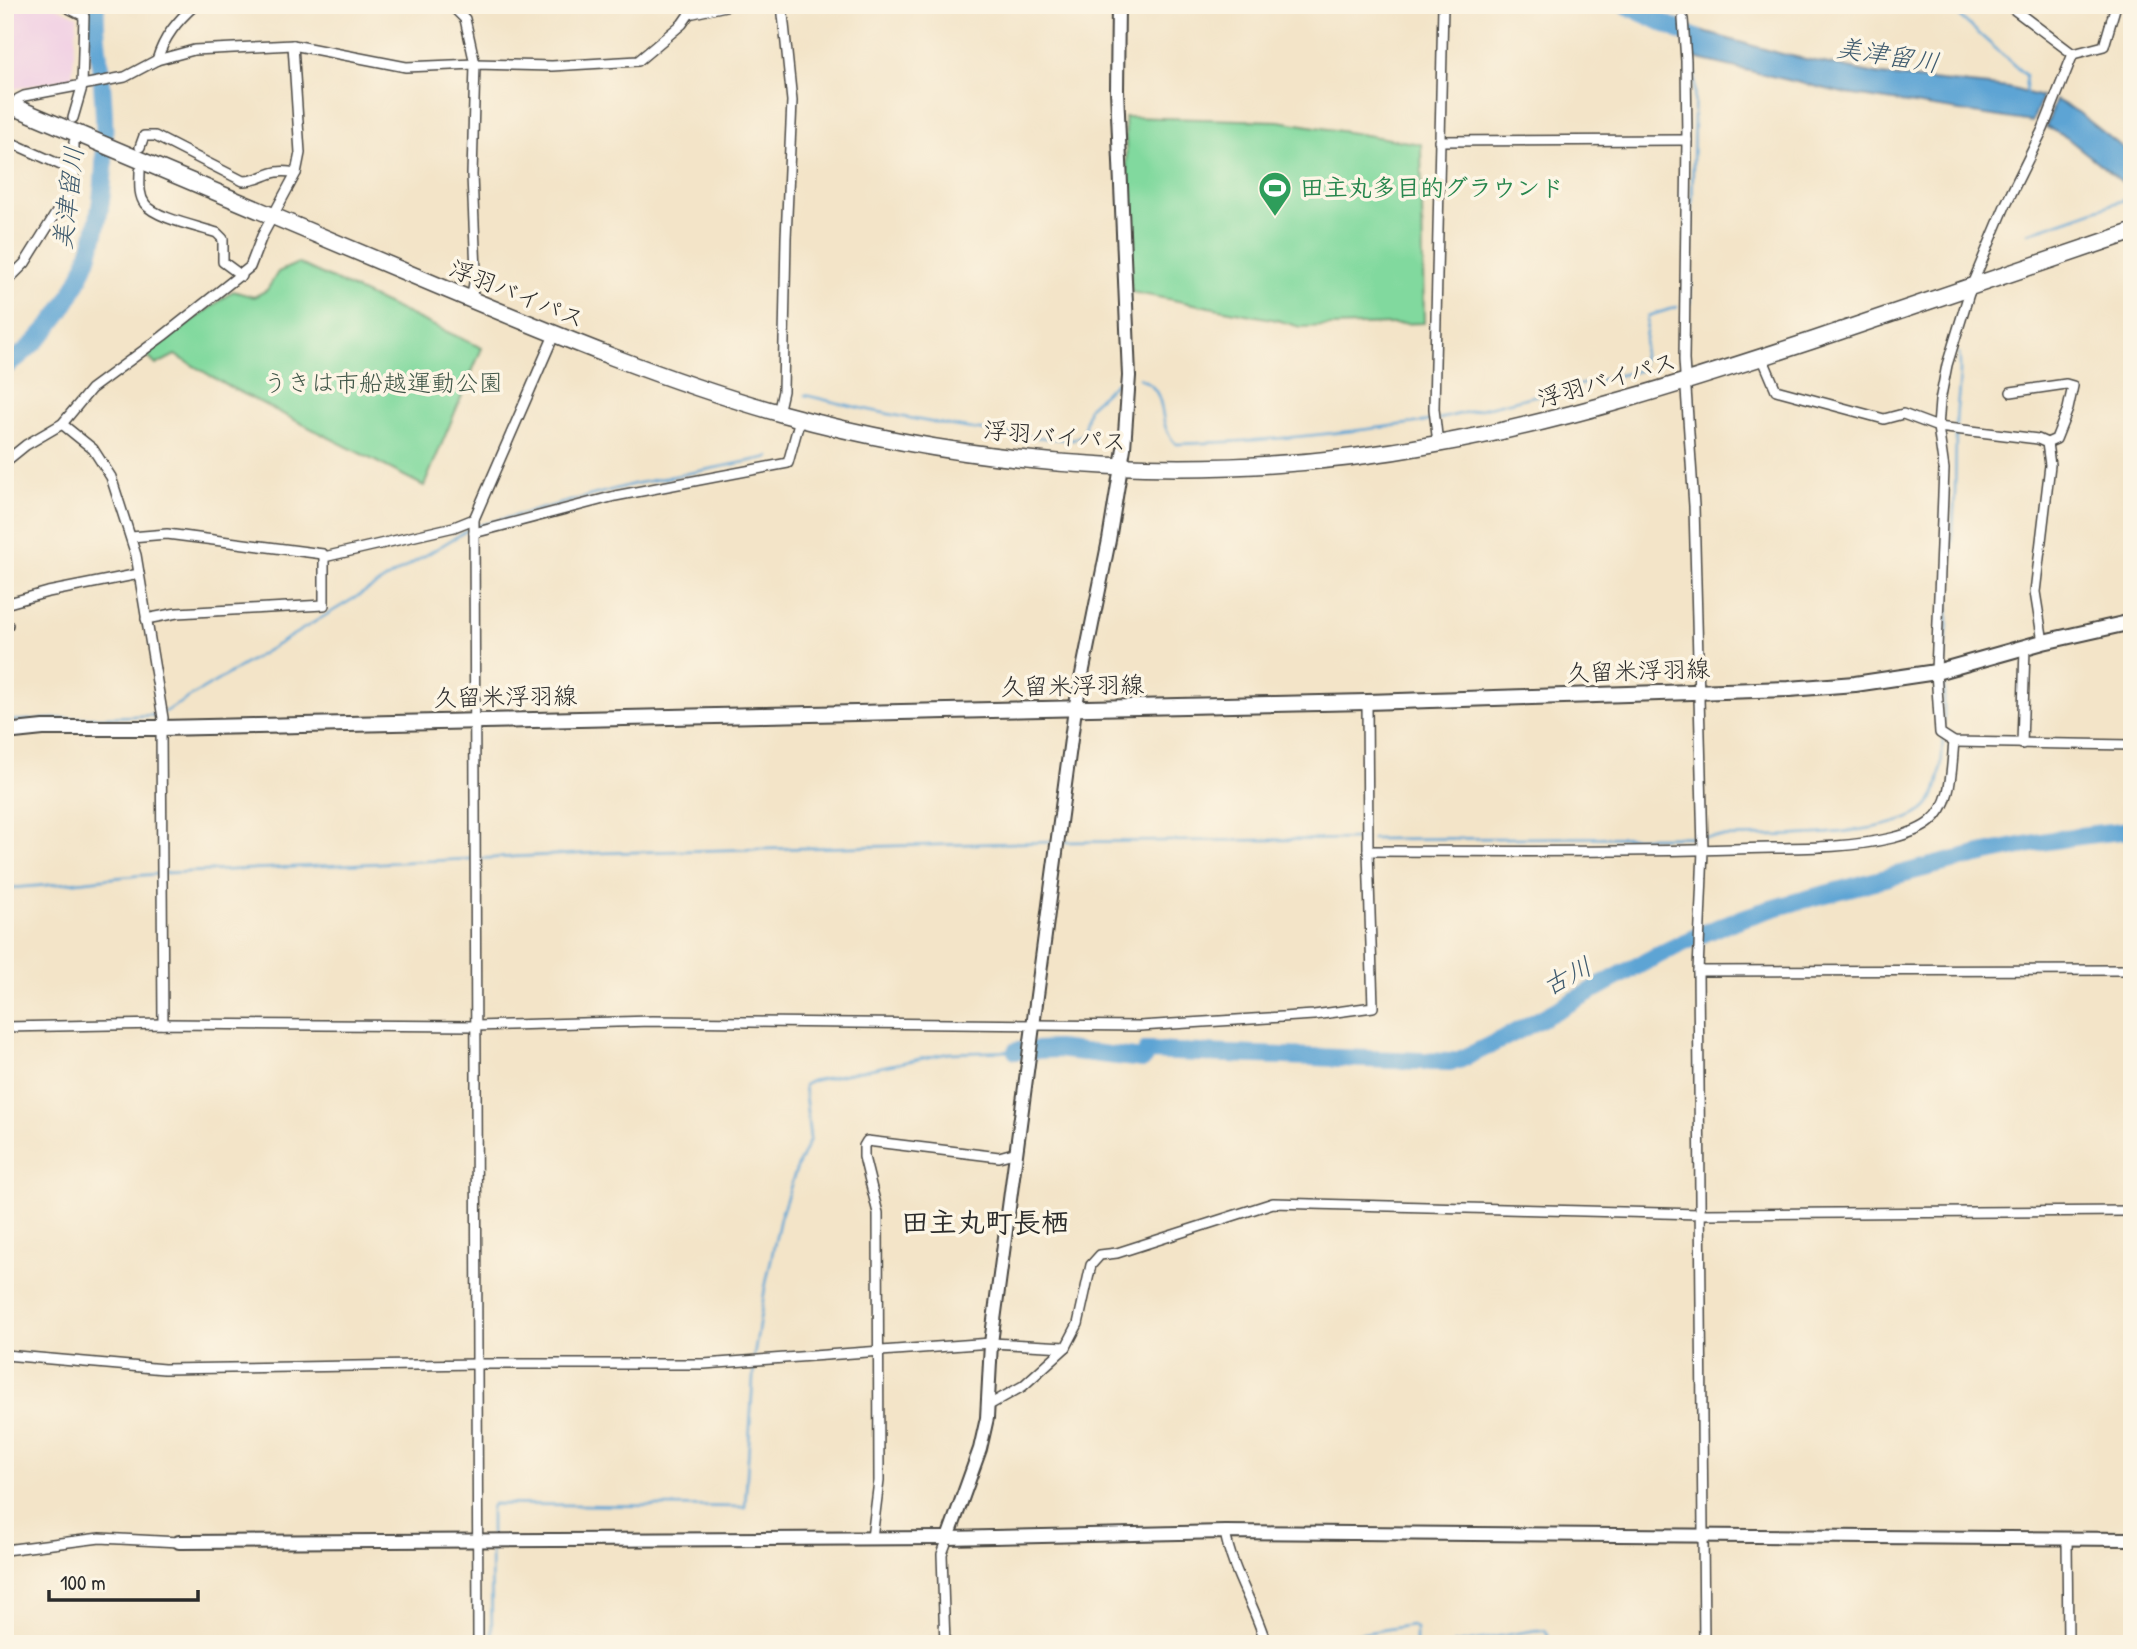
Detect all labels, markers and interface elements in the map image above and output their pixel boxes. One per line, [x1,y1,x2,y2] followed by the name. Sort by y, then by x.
[1834,29,1942,80] water label: 美津留川
[44,144,91,252] water label: 美津留川
[1256,169,1294,218] sports icon: 田主丸多目的グラウンド
[1300,171,1564,203] place label: 田主丸多目的グラウンド
[445,251,590,335] street label: 浮羽バイパス
[1533,344,1680,414] street label: 浮羽バイパス
[263,366,503,398] park label: うきは市船越運動公園
[982,413,1128,457] street label: 浮羽バイパス
[1565,651,1710,689] street label: 久留米浮羽線
[1000,668,1144,702] street label: 久留米浮羽線
[433,679,577,713] street label: 久留米浮羽線
[1536,948,1598,1003] water label: 古川
[901,1203,1069,1241] district label: 田主丸町長栖
[49,1558,198,1602] scale bar
[60,1568,106,1597] text: 100 m

